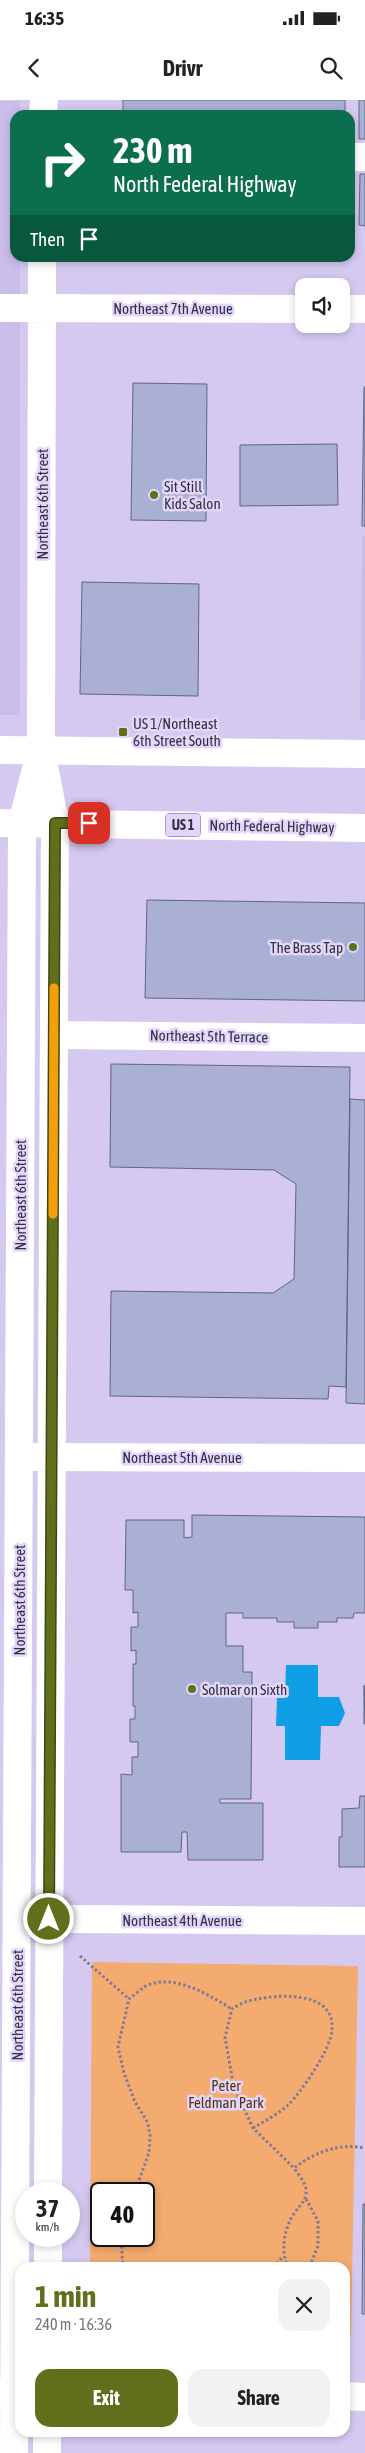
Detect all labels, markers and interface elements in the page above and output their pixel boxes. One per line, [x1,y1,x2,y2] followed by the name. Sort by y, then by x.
[25,7,64,29] text: 16:35
[20,54,48,82] icon: back
[317,54,345,82] icon: search
[163,55,202,81] text: Drivr
[30,130,95,195] icon: right
[113,130,192,170] text: 230 m
[113,171,297,197] text: North Federal Highway
[75,225,103,253] icon: arrive
[30,228,65,250] text: Then
[295,278,350,333] map controls
[295,278,350,333] button: sound
[113,300,233,317] street label: Northeast 7th Avenue
[34,449,51,559] street label: Northeast 6th Street
[164,478,221,512] place label: Sit Still Kids Salon
[148,489,160,501] marker: Sit Still Kids Salon
[133,715,221,749] place label: US 1/Northeast 6th Street South
[117,726,129,738] marker: US 1/Northeast 6th Street South
[68,802,110,844] pin
[75,809,103,837] icon: arrive
[166,814,200,836] road number: US 1
[209,816,335,836] street label: North Federal Highway
[270,939,343,956] place label: The Brass Tap
[347,941,359,953] marker: The Brass Tap
[150,1026,268,1046] street label: Northeast 5th Terrace
[12,1140,29,1250] street label: Northeast 6th Street
[122,1449,242,1466] street label: Northeast 5th Avenue
[11,1545,28,1655] street label: Northeast 6th Street
[202,1681,287,1698] place label: Solmar on Sixth
[186,1683,198,1695] marker: Solmar on Sixth
[22,1892,74,1944] position arrow
[122,1912,242,1929] street label: Northeast 4th Avenue
[9,1950,26,2060] street label: Northeast 6th Street
[188,2077,264,2111] park label: Peter Feldman Park
[90,2182,155,2247] speed limit sign: 40
[36,2194,59,2222] text: 37
[36,2220,59,2234] text: km/h
[35,2279,96,2313] text: 1 min
[278,2279,330,2331] button: close
[35,2315,112,2333] text: 240 m · 16:36
[35,2369,178,2427] button: Exit
[188,2369,330,2427] button: Share

